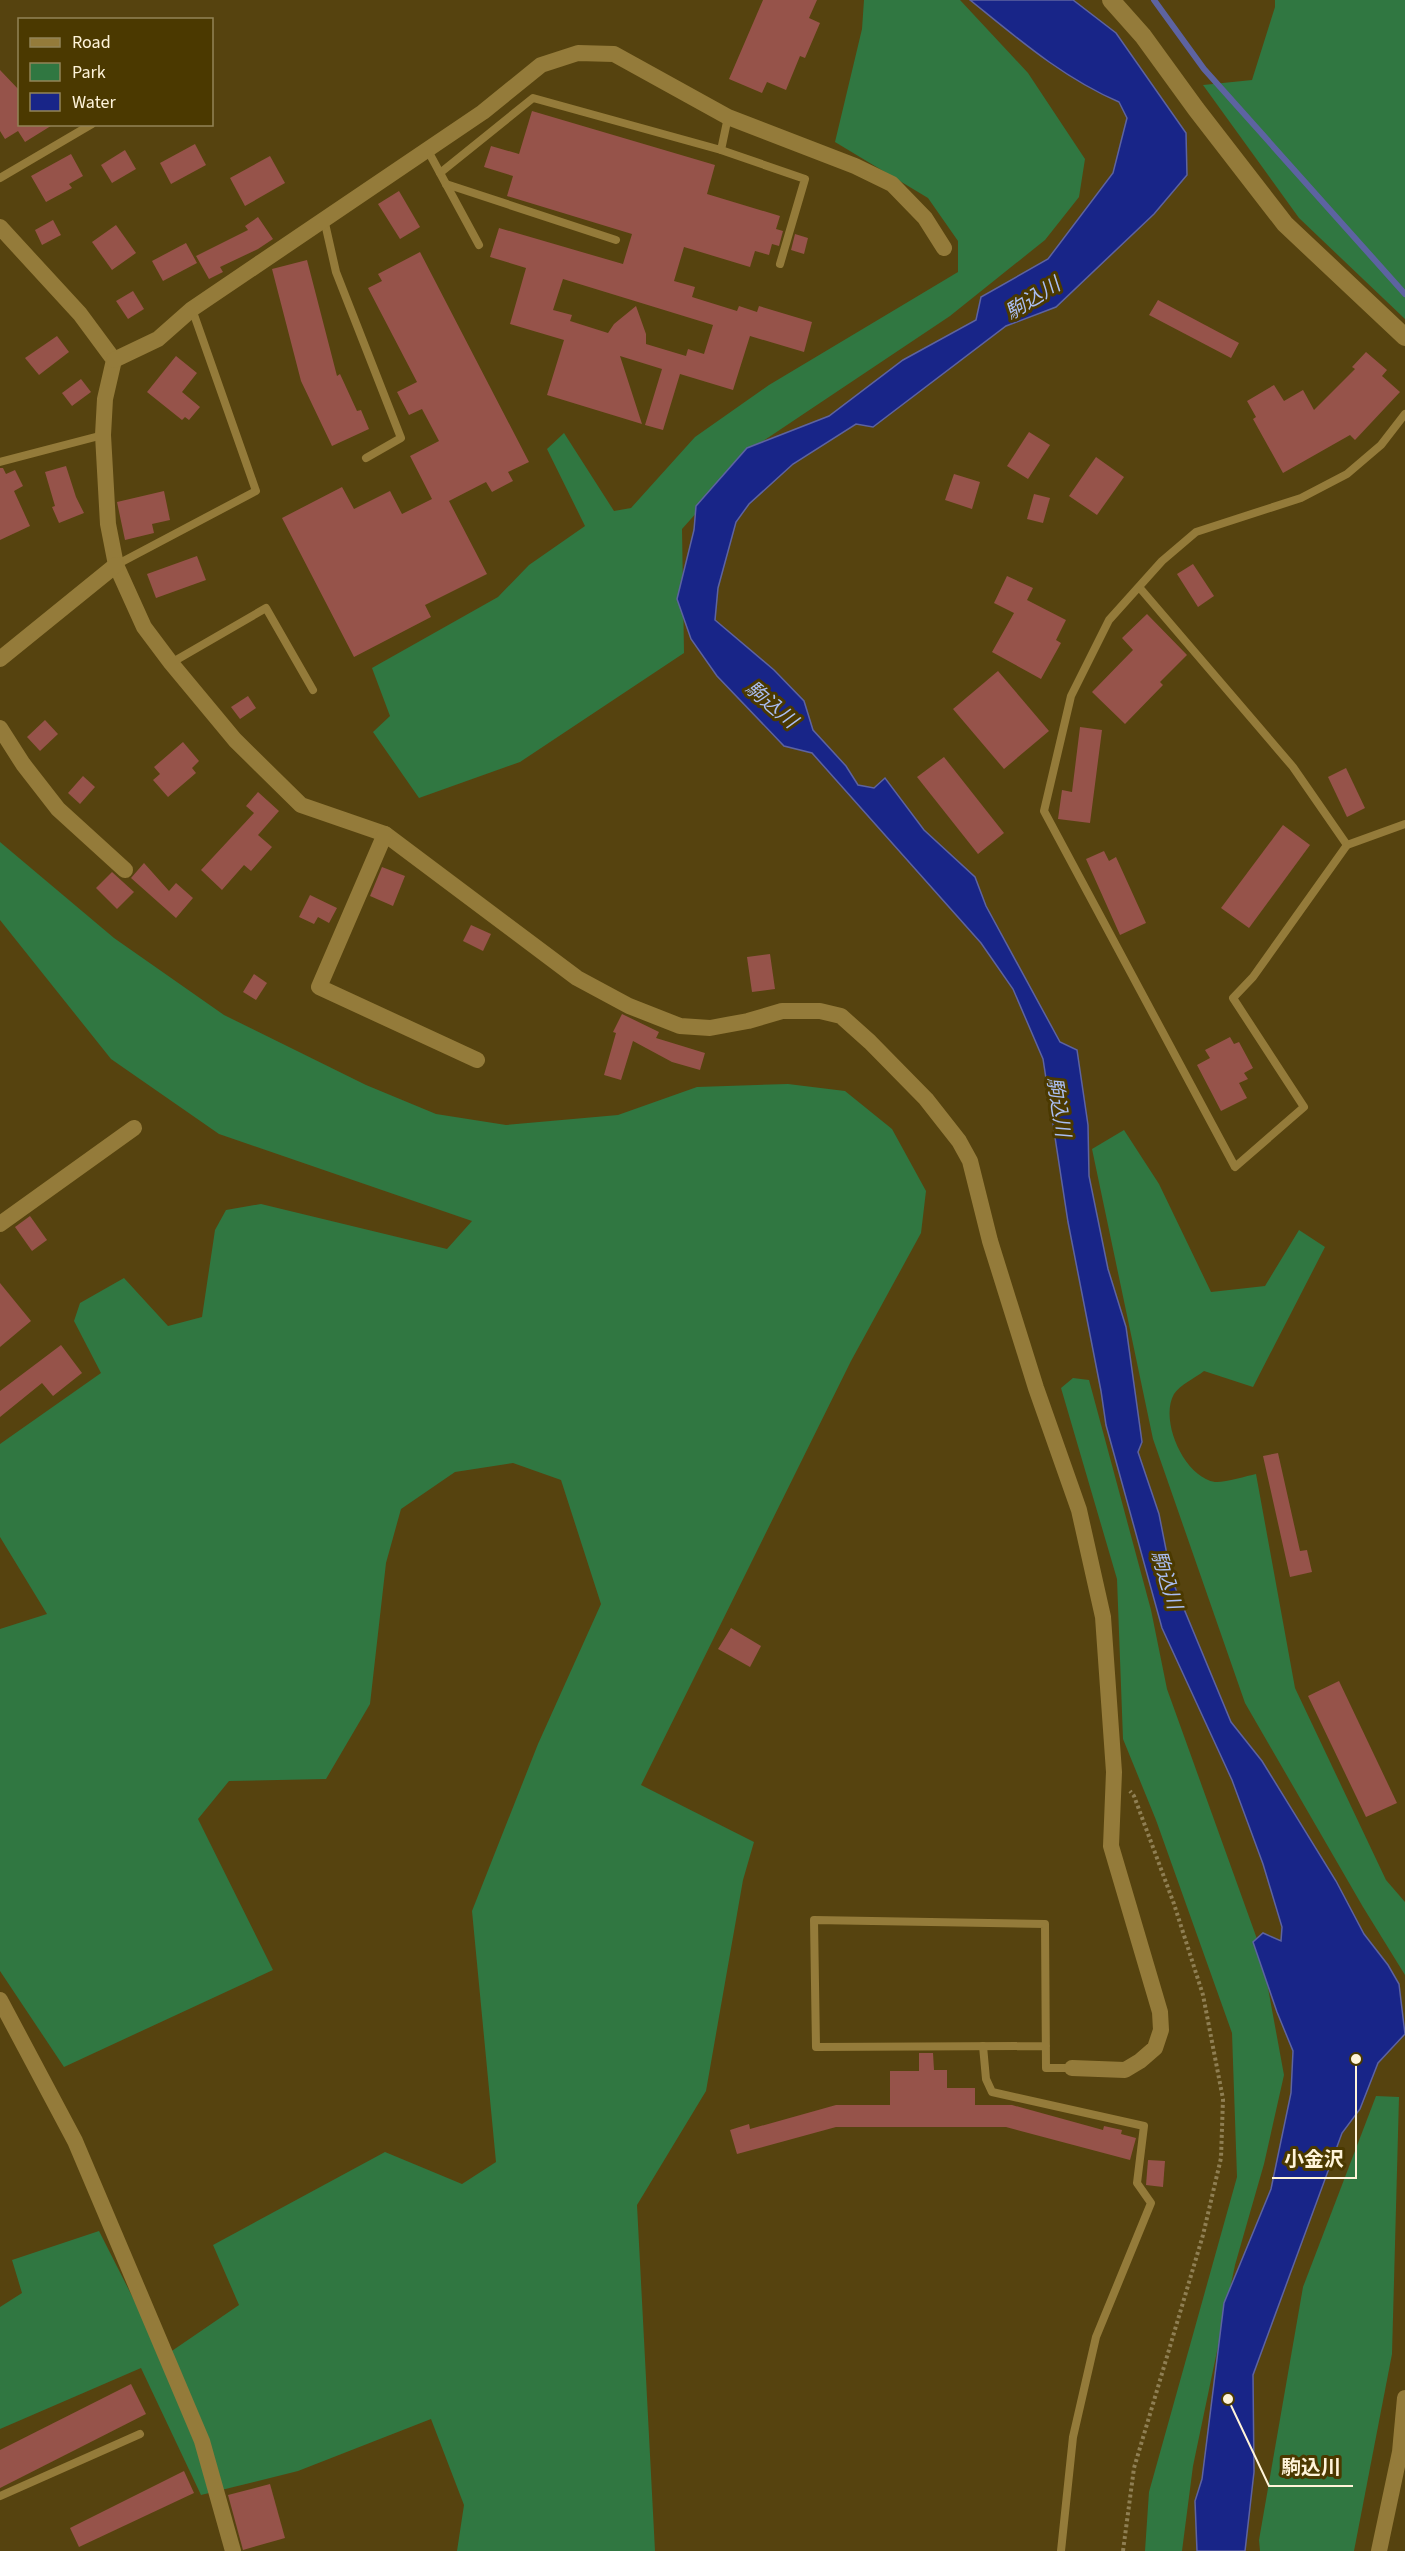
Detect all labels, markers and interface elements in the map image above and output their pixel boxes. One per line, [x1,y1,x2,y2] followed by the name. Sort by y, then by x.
[18,18,213,126] legend
[72,30,111,55] text: Road
[72,60,106,85] text: Park
[72,90,116,115] text: Water
[1000,270,1068,327] water label: 駒込川
[739,675,805,736] water label: 駒込川
[1039,1075,1077,1141] water label: 駒込川
[1144,1547,1189,1615] water label: 駒込川
[1272,2140,1356,2178] callout: 小金沢
[1284,2146,1344,2174] text: 小金沢
[1269,2448,1353,2486] callout: 駒込川
[1281,2454,1341,2482] text: 駒込川

